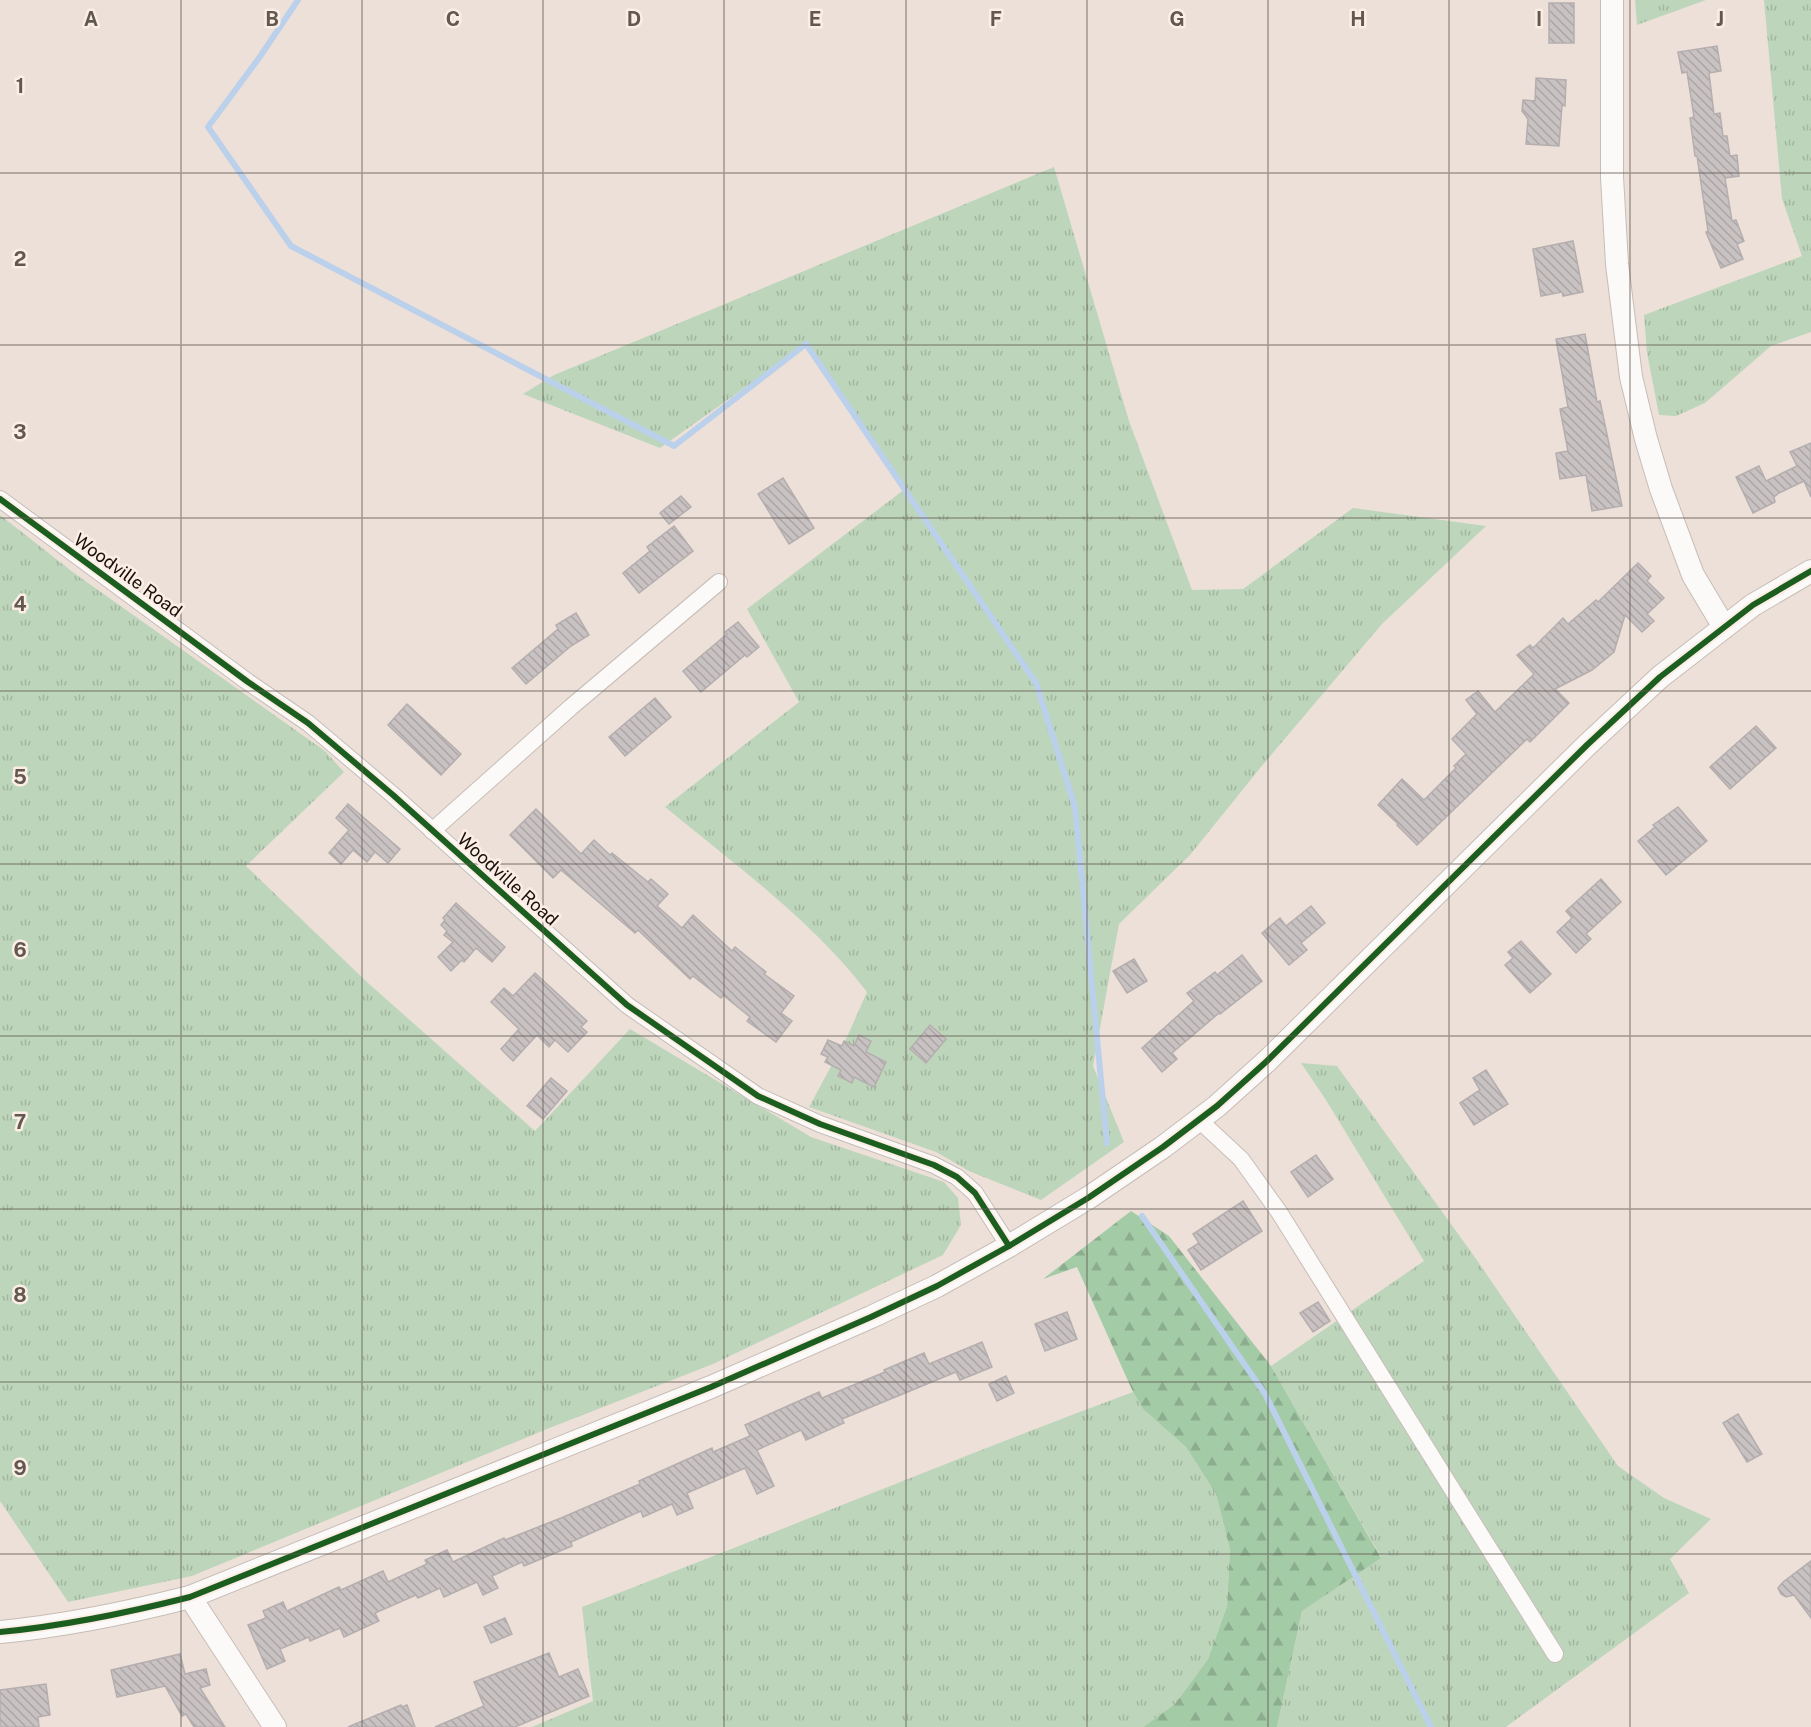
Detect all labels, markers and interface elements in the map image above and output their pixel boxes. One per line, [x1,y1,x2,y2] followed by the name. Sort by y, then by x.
[84,7,98,31] text: A
[265,7,279,31] text: B
[446,7,460,31] text: C
[627,7,641,31] text: D
[809,7,821,31] text: E
[990,7,1002,31] text: F
[1169,7,1185,31] text: G
[1350,7,1366,31] text: H
[1536,7,1542,31] text: I
[1716,7,1724,31] text: J
[16,74,24,98] text: 1
[14,247,26,271] text: 2
[13,420,27,444] text: 3
[70,529,186,621] street label: Woodville Road
[13,592,27,616] text: 4
[13,765,27,789] text: 5
[453,828,563,930] street label: Woodville Road
[13,938,27,962] text: 6
[14,1110,26,1134] text: 7
[13,1283,27,1307] text: 8
[13,1456,27,1480] text: 9

